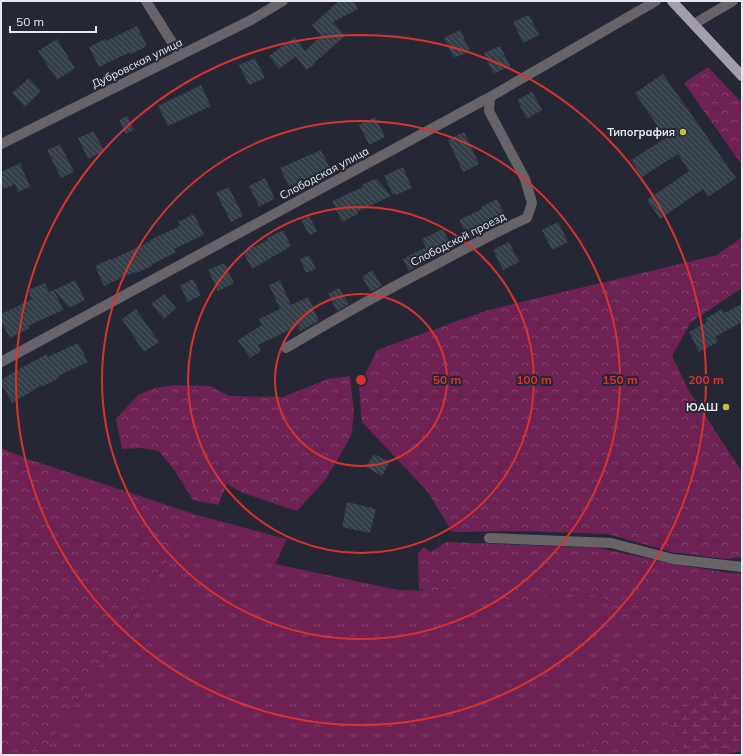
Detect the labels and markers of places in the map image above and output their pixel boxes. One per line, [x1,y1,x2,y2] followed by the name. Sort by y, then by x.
[607,125,675,139] place label: Типография
[678,127,688,137] marker: Типография
[354,373,368,387] centre of rings
[686,400,718,414] place label: ЮАШ
[721,402,731,412] marker: ЮАШ

